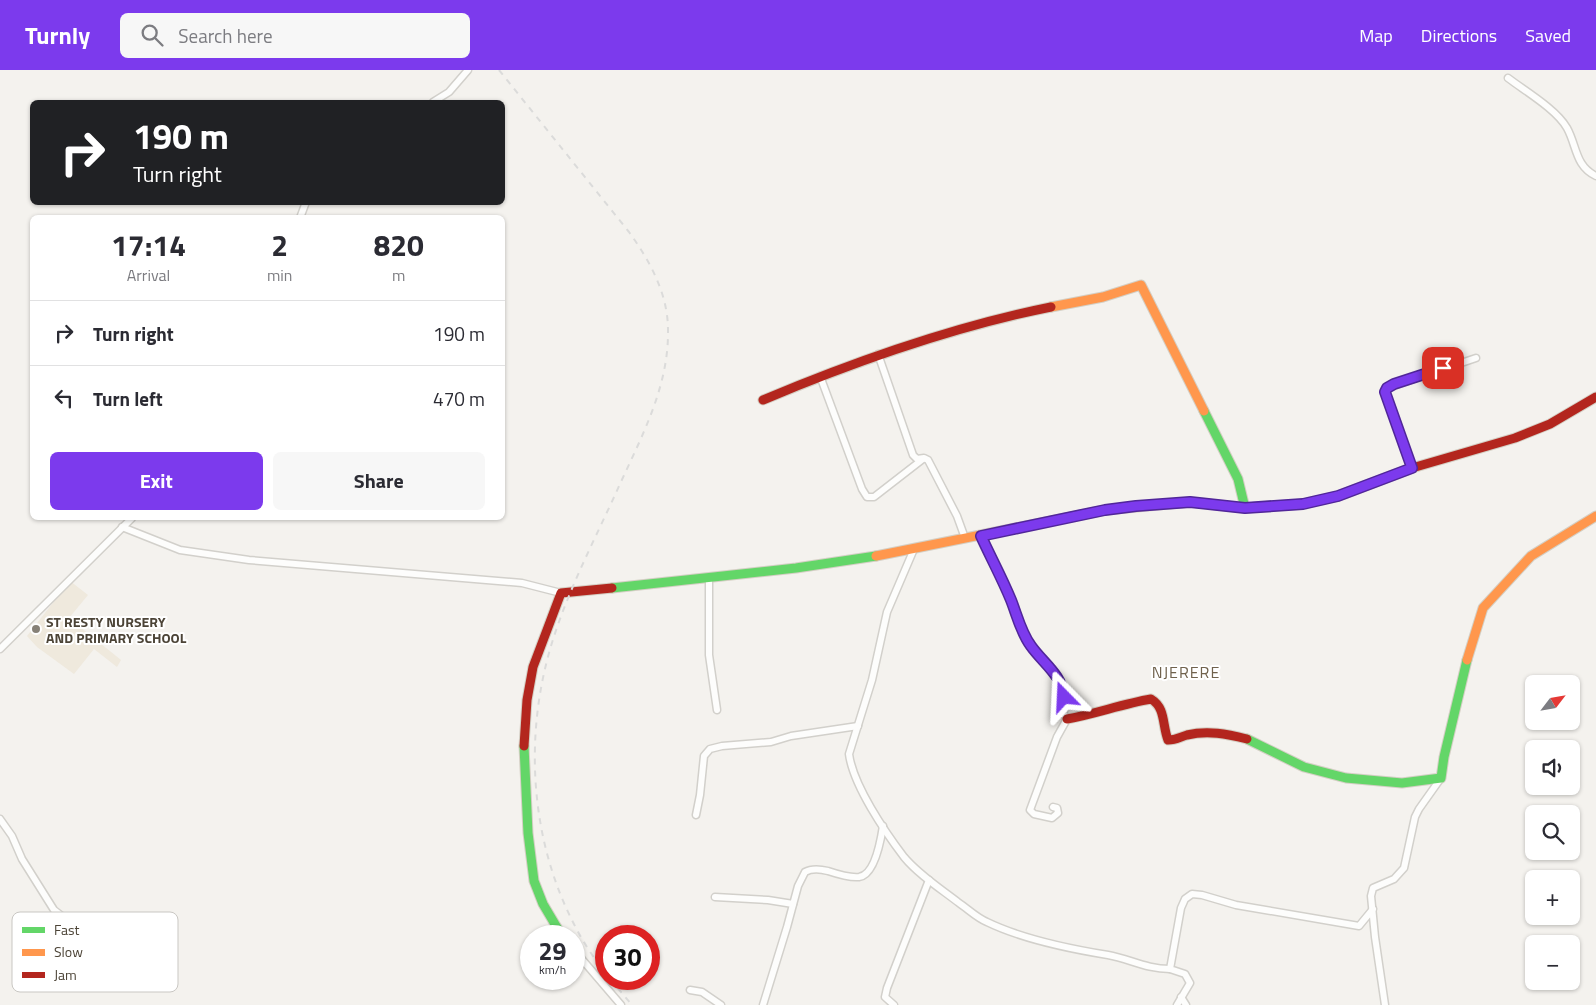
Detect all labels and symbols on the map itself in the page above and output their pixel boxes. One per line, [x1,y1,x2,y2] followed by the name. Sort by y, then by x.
[1422,347,1464,389] pin
[46,611,187,648] place label: ST RESTY NURSERY AND PRIMARY SCHOOL
[30,623,42,635] marker: ST RESTY NURSERY AND PRIMARY SCHOOL
[1152,660,1220,684] district label: NJERERE
[1037,670,1089,722] position arrow
[1525,675,1580,730] north arrow
[12,912,178,992] legend
[54,919,79,940] text: Fast
[595,925,660,990] speed limit sign: 30
[54,941,83,962] text: Slow
[54,964,77,985] text: Jam

